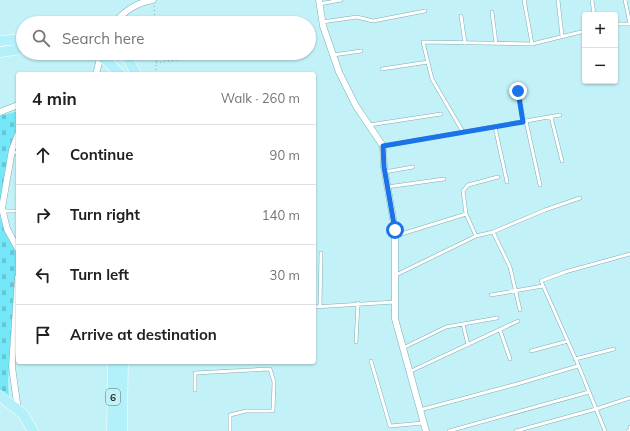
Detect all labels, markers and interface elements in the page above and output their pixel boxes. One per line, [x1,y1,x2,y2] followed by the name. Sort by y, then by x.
[582,12,618,84] map controls
[582,12,618,48] button: +
[16,16,316,60] search box
[30,27,52,49] icon: search
[62,29,144,48] text: Search here
[582,48,618,84] button: −
[509,82,527,100] route end
[32,88,77,109] text: 4 min
[221,90,300,106] text: Walk · 260 m
[32,144,54,166] icon: ahead
[70,145,133,164] text: Continue
[270,147,300,163] text: 90 m
[32,204,54,226] icon: right
[70,205,140,224] text: Turn right
[262,207,300,223] text: 140 m
[386,221,404,239] route start
[32,264,54,286] icon: left
[70,265,129,284] text: Turn left
[270,267,300,283] text: 30 m
[32,324,54,346] icon: arrive
[70,325,217,344] text: Arrive at destination
[106,389,120,405] road number: 6

